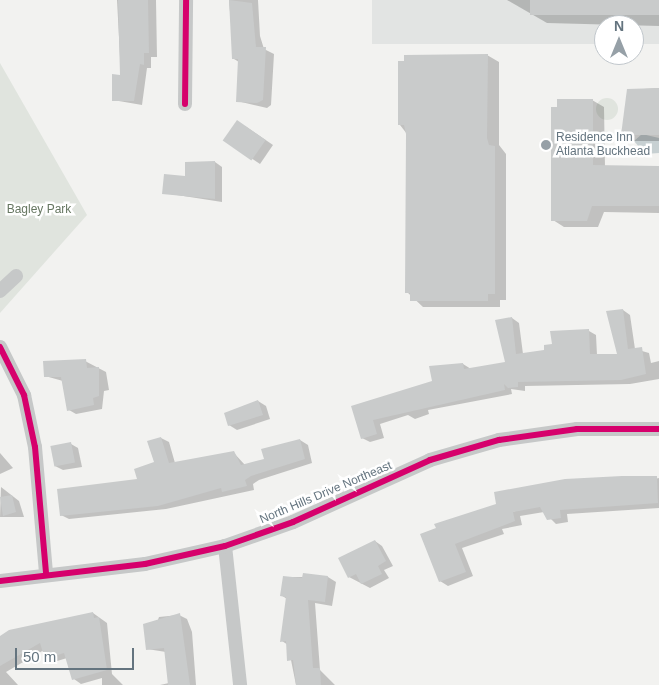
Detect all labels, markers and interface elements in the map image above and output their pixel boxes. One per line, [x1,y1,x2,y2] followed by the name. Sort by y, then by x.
[594,15,644,65] north arrow
[614,18,624,34] text: N
[556,131,650,159] place label: Residence Inn Atlanta Buckhead
[540,139,552,151] marker: Residence Inn Atlanta Buckhead
[7,203,71,217] park label: Bagley Park
[258,459,394,527] street label: North Hills Drive Northeast
[18,638,136,670] scale bar
[23,648,56,665] text: 50 m

